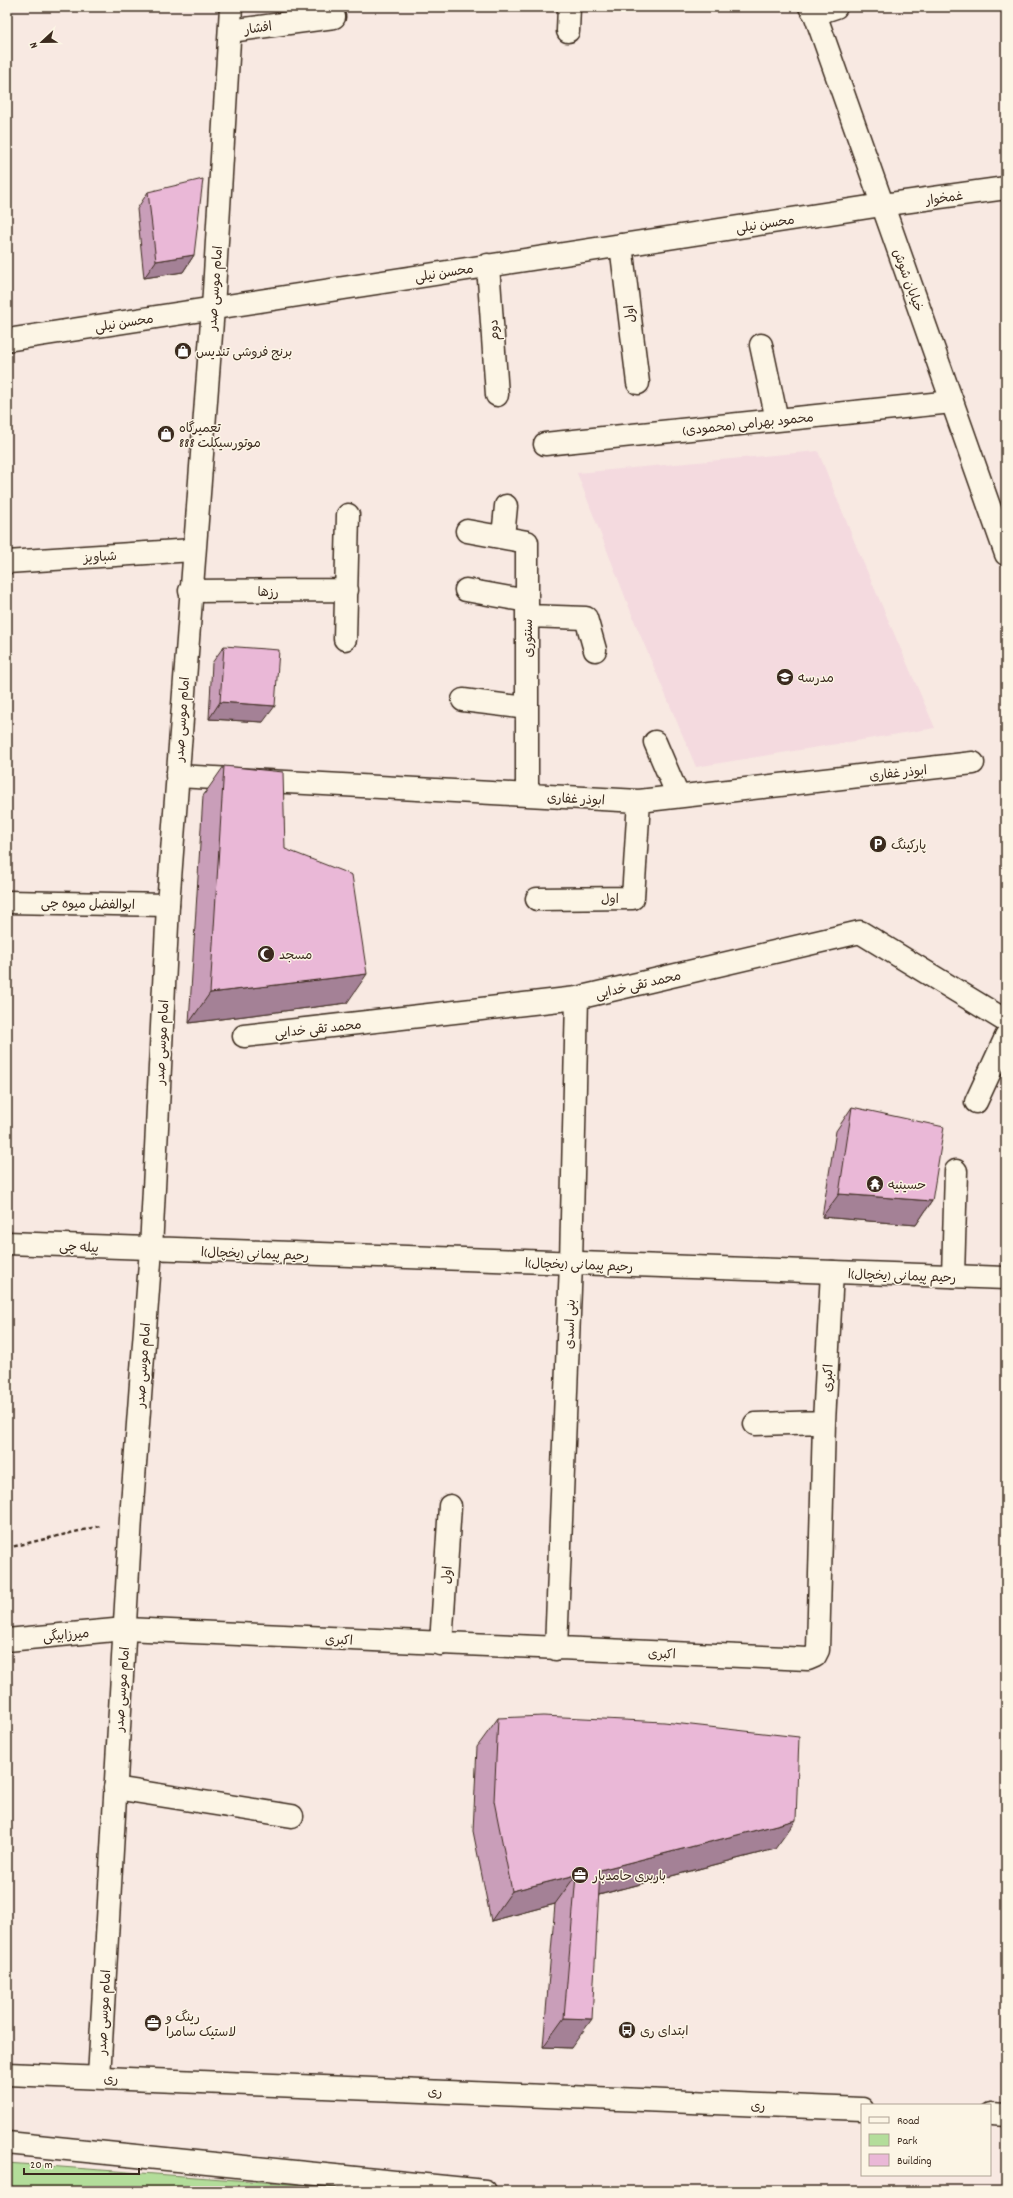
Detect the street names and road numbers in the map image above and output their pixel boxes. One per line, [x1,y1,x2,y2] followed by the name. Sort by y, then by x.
[242,18,273,41] street label: افشار
[923,187,964,212] street label: غمخوار
[735,211,796,239] street label: محسن نیلی
[204,245,229,332] street label: امام موسی صدر
[886,247,927,315] street label: خیابان شوش
[414,260,475,288] street label: محسن نیلی
[621,304,642,324] street label: اول
[94,310,155,338] street label: محسن نیلی
[485,319,506,341] street label: دوم
[682,409,815,442] street label: محمود بهرامی (محمودی)
[82,548,118,569] street label: شباویز
[257,584,279,603] street label: رزها
[520,619,539,657] street label: سنتوری
[171,676,196,763] street label: امام موسی صدر
[868,762,928,787] street label: ابوذر غفاری
[546,789,605,812] street label: ابوذر غفاری
[601,891,619,910] street label: اول
[41,895,135,916] street label: ابوالفضل میوه چی
[594,967,683,1006] street label: محمد تقی خدایی
[152,999,175,1086] street label: امام موسی صدر
[274,1016,363,1044] street label: محمد تقی خدایی
[59,1238,99,1259] street label: پیله چی
[201,1244,309,1267] street label: رحیم پیمانی (یخچال)ا
[525,1255,633,1278] street label: رحیم پیمانی (یخچال)ا
[848,1266,956,1289] street label: رحیم پیمانی (یخچال)ا
[561,1299,582,1349] street label: بنی اسدی
[132,1322,157,1409] street label: امام موسی صدر
[819,1364,840,1393] street label: اکبری
[438,1566,459,1585] street label: اول
[42,1625,90,1648] street label: میرزابیگی
[324,1631,353,1652] street label: اکبری
[111,1646,136,1733] street label: امام موسی صدر
[648,1646,676,1665] street label: اکبری
[94,1969,117,2056] street label: امام موسی صدر
[103,2071,119,2090] street label: ری
[427,2084,443,2103] street label: ری
[750,2098,766,2117] street label: ری

